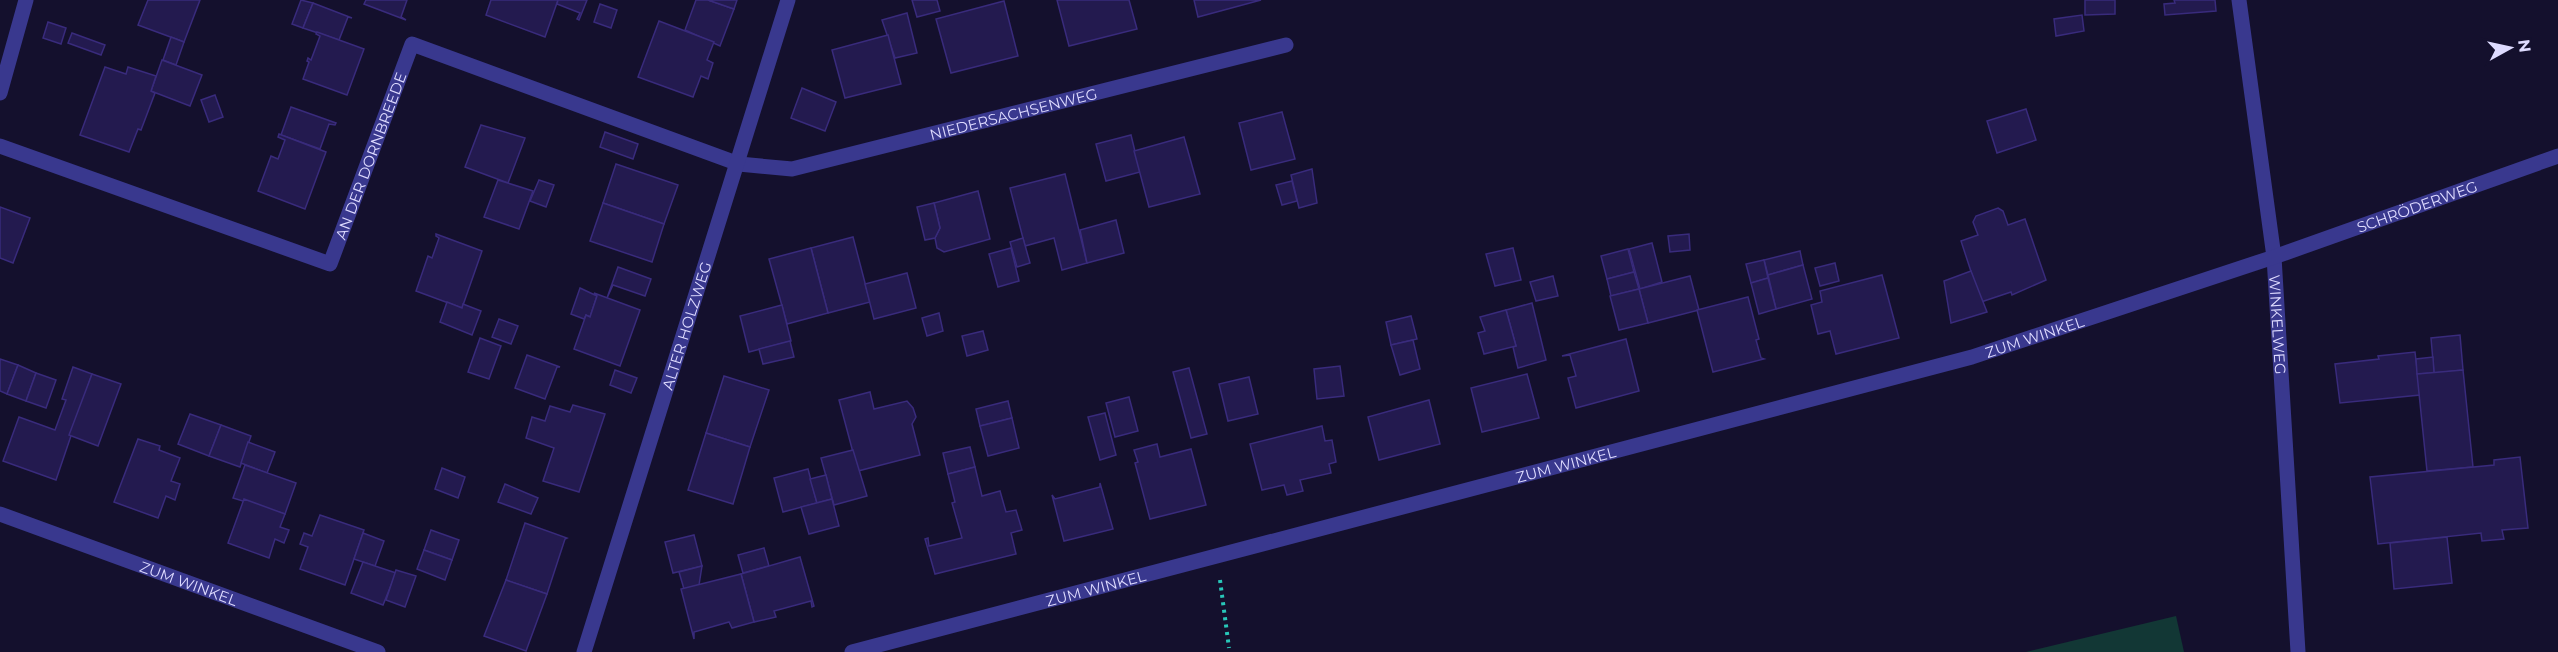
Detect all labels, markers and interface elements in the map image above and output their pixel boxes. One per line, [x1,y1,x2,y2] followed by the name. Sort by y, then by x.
[2480,18,2540,78] north arrow
[2514,38,2535,54] text: N
[331,70,410,242] street label: AN DER DORNBREEDE
[928,83,1099,144] street label: NIEDERSACHSENWEG
[2354,176,2480,236] street label: SCHRÖDERWEG
[657,259,715,392] street label: ALTER HOLZWEG
[2266,274,2291,375] street label: WINKELWEG
[1983,311,2086,361] street label: ZUM WINKEL
[1514,442,1618,486] street label: ZUM WINKEL
[137,556,240,610] street label: ZUM WINKEL
[1044,566,1148,610] street label: ZUM WINKEL

